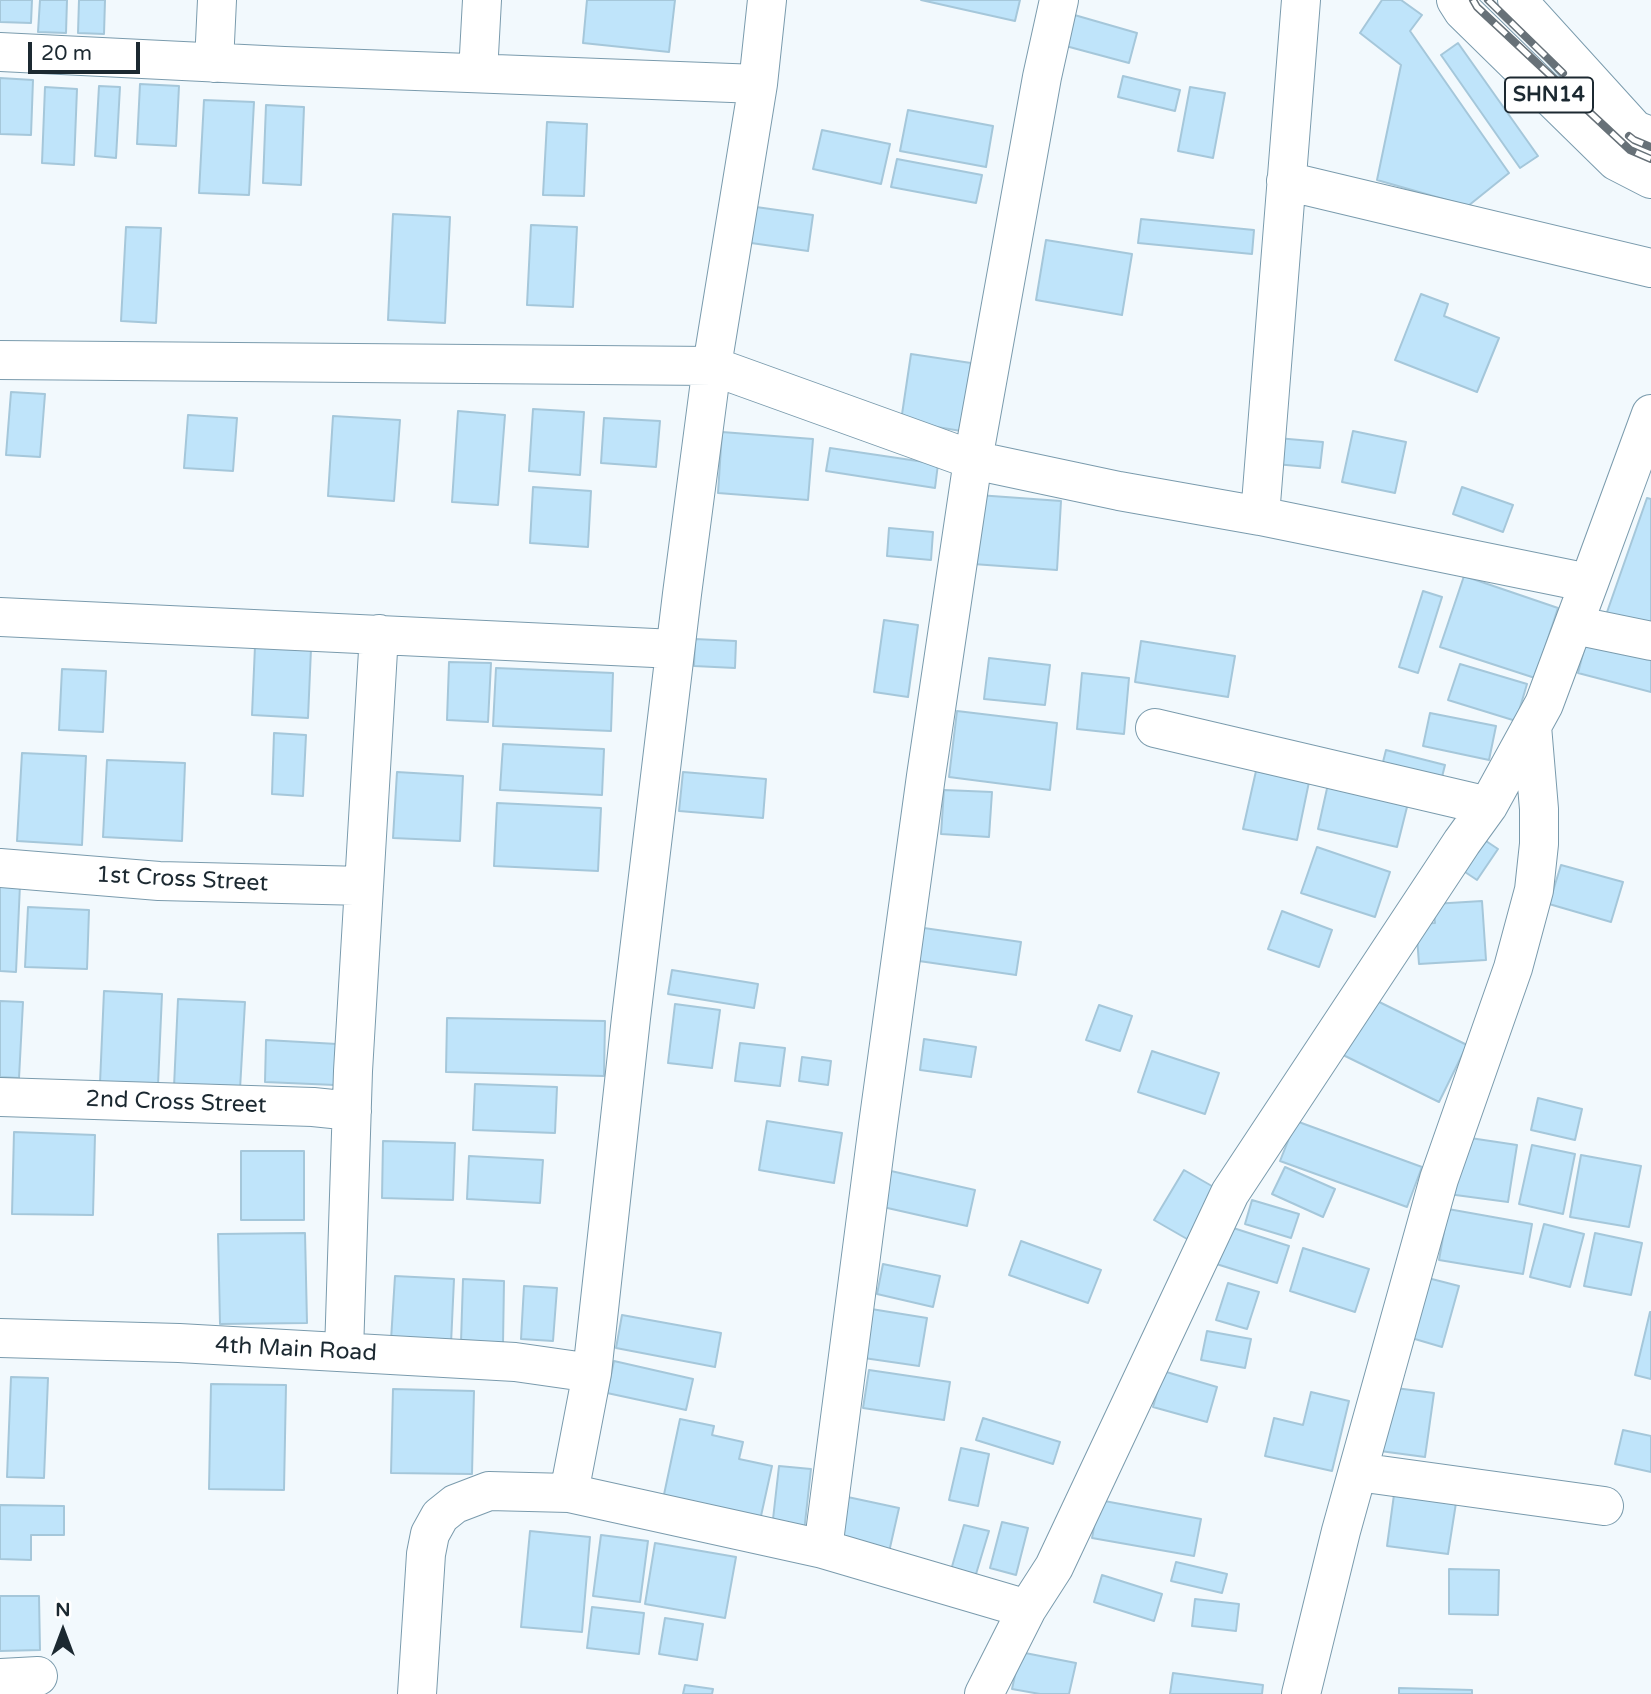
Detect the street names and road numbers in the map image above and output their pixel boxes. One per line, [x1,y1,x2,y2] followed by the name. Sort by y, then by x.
[1505,78,1593,112] road number: SHN14
[95,862,269,898] street label: 1st Cross Street
[85,1086,267,1120] street label: 2nd Cross Street
[214,1332,378,1368] street label: 4th Main Road

